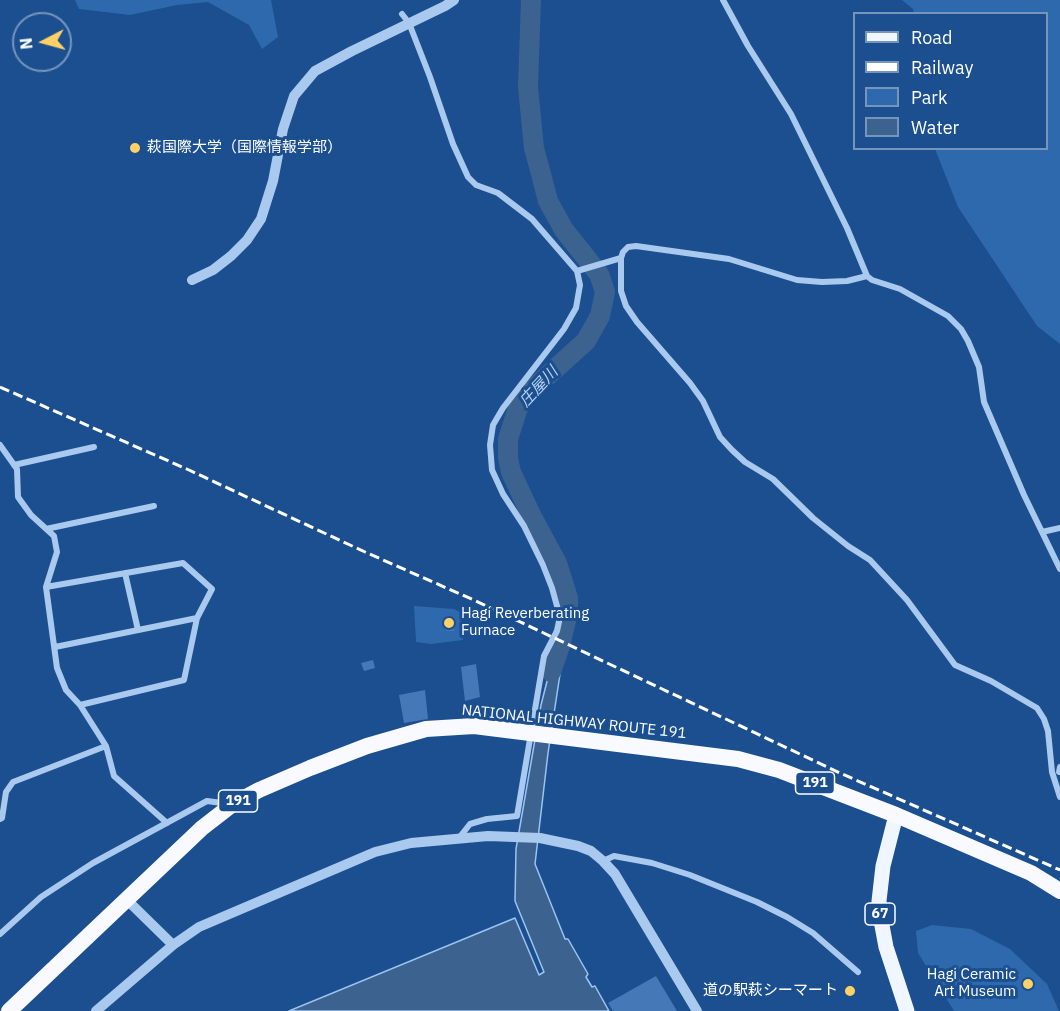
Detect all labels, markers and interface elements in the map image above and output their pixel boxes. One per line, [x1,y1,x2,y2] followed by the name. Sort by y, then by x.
[12,12,72,72] north arrow
[853,12,1048,150] legend
[911,26,952,49] text: Road
[16,37,37,50] text: N
[911,56,973,79] text: Railway
[911,86,947,109] text: Park
[911,116,959,139] text: Water
[147,139,342,157] place label: 萩国際大学（国際情報学部）
[128,141,142,155] marker: 萩国際大学（国際情報学部）
[516,363,562,411] water label: 庄屋川
[461,605,589,640] place label: Hagi Reverberating Furnace
[442,616,456,630] marker: Hagi Reverberating Furnace
[461,701,687,743] street label: NATIONAL HIGHWAY ROUTE 191
[796,772,834,794] road number: 191
[218,790,258,812] road number: 191
[865,903,895,925] road number: 67
[927,966,1016,1001] place label: Hagi Ceramic Art Museum
[1021,977,1035,991] marker: Hagi Ceramic Art Museum
[703,982,838,1000] place label: 道の駅萩シーマート
[843,984,857,998] marker: 道の駅萩シーマート

